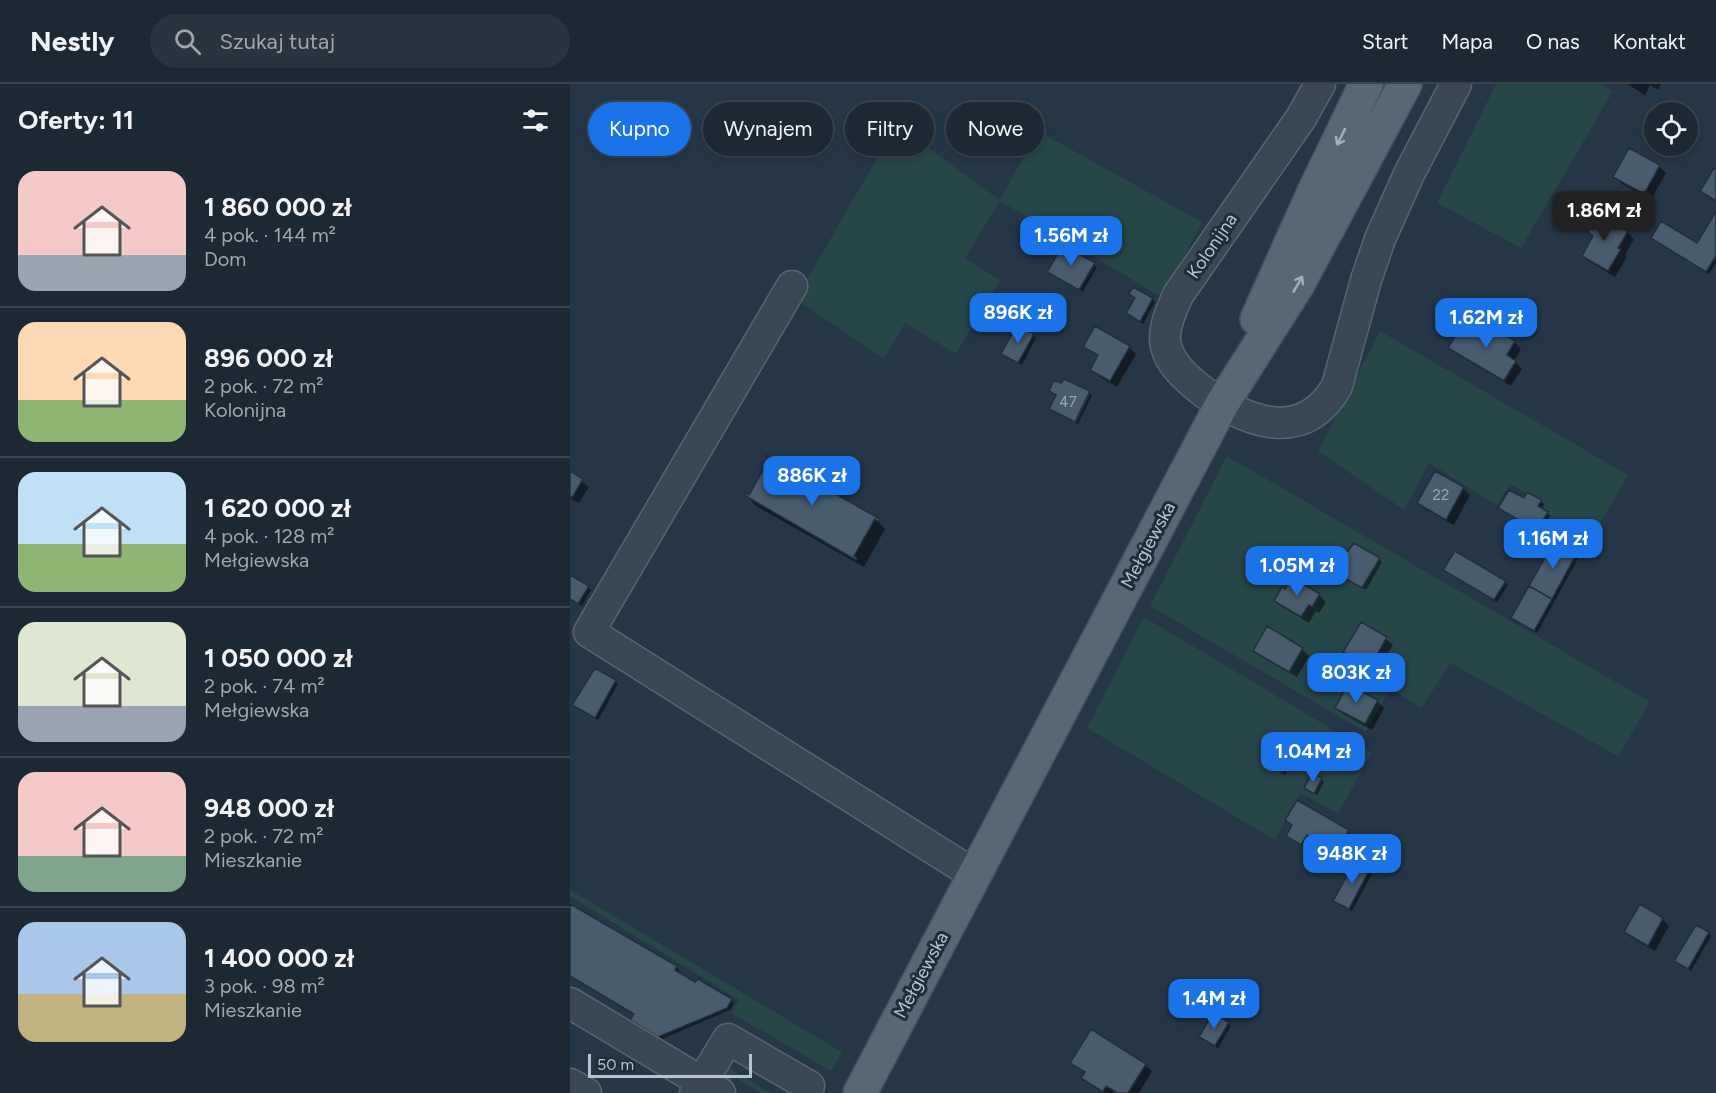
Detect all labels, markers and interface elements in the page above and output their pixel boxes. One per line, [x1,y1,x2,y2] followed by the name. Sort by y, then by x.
[150,14,570,68] search box
[30,24,114,58] text: Nestly
[171,25,204,58] icon: search
[219,28,335,55] text: Szukaj tutaj
[1362,29,1408,54] text: Start
[1441,29,1493,54] text: Mapa
[1526,29,1580,54] text: O nas
[1613,29,1686,54] text: Kontakt
[588,102,691,156] chip: Kupno
[703,102,833,156] chip: Wynajem
[845,102,934,156] chip: Filtry
[946,102,1044,156] chip: Nowe
[1644,102,1698,156] map controls
[1644,102,1698,156] button: locate
[18,104,134,136] text: Oferty: 11
[519,104,552,137] icon: filters
[1334,127,1346,145] one-way arrow
[204,191,352,223] text: 1 860 000 zł
[1542,191,1666,242] pin: 1.86M zł
[66,195,138,267] icon: home
[1567,198,1641,222] text: 1.86M zł
[1182,209,1242,283] street label: Kolonijna
[1009,216,1133,267] pin: 1.56M zł
[204,223,336,247] text: 4 pok. · 144 m²
[1034,223,1108,247] text: 1.56M zł
[204,247,246,271] text: Dom
[1293,276,1305,293] one-way arrow
[963,293,1073,344] pin: 896K zł
[1424,298,1548,349] pin: 1.62M zł
[984,300,1052,324] text: 896K zł
[1449,305,1523,329] text: 1.62M zł
[204,342,333,374] text: 896 000 zł
[66,346,138,418] icon: home
[204,374,323,398] text: 2 pok. · 72 m²
[1059,393,1077,411] house number: 47
[204,398,286,422] text: Kolonijna
[757,456,867,507] pin: 886K zł
[777,463,847,487] text: 886K zł
[1433,486,1449,504] house number: 22
[204,492,351,524] text: 1 620 000 zł
[66,496,138,568] icon: home
[1116,498,1180,592] street label: Mełgiewska
[1491,519,1615,570] pin: 1.16M zł
[204,524,335,548] text: 4 pok. · 128 m²
[1518,526,1588,550] text: 1.16M zł
[1235,546,1359,597] pin: 1.05M zł
[204,548,309,572] text: Mełgiewska
[1259,553,1335,577] text: 1.05M zł
[204,642,353,674] text: 1 050 000 zł
[66,646,138,718] icon: home
[1301,653,1411,704] pin: 803K zł
[1321,660,1391,684] text: 803K zł
[204,674,325,698] text: 2 pok. · 74 m²
[204,698,309,722] text: Mełgiewska
[1251,732,1375,783] pin: 1.04M zł
[1275,739,1351,763] text: 1.04M zł
[204,792,334,824] text: 948 000 zł
[66,796,138,868] icon: home
[204,824,323,848] text: 2 pok. · 72 m²
[1297,834,1407,885] pin: 948K zł
[1317,841,1387,865] text: 948K zł
[204,848,302,872] text: Mieszkanie
[889,928,953,1022] street label: Mełgiewska
[204,942,354,974] text: 1 400 000 zł
[66,946,138,1018] icon: home
[204,974,325,998] text: 3 pok. · 98 m²
[1159,979,1269,1030] pin: 1.4M zł
[1182,986,1246,1010] text: 1.4M zł
[204,998,302,1022] text: Mieszkanie
[588,1051,752,1078] scale bar
[597,1055,634,1074] text: 50 m

